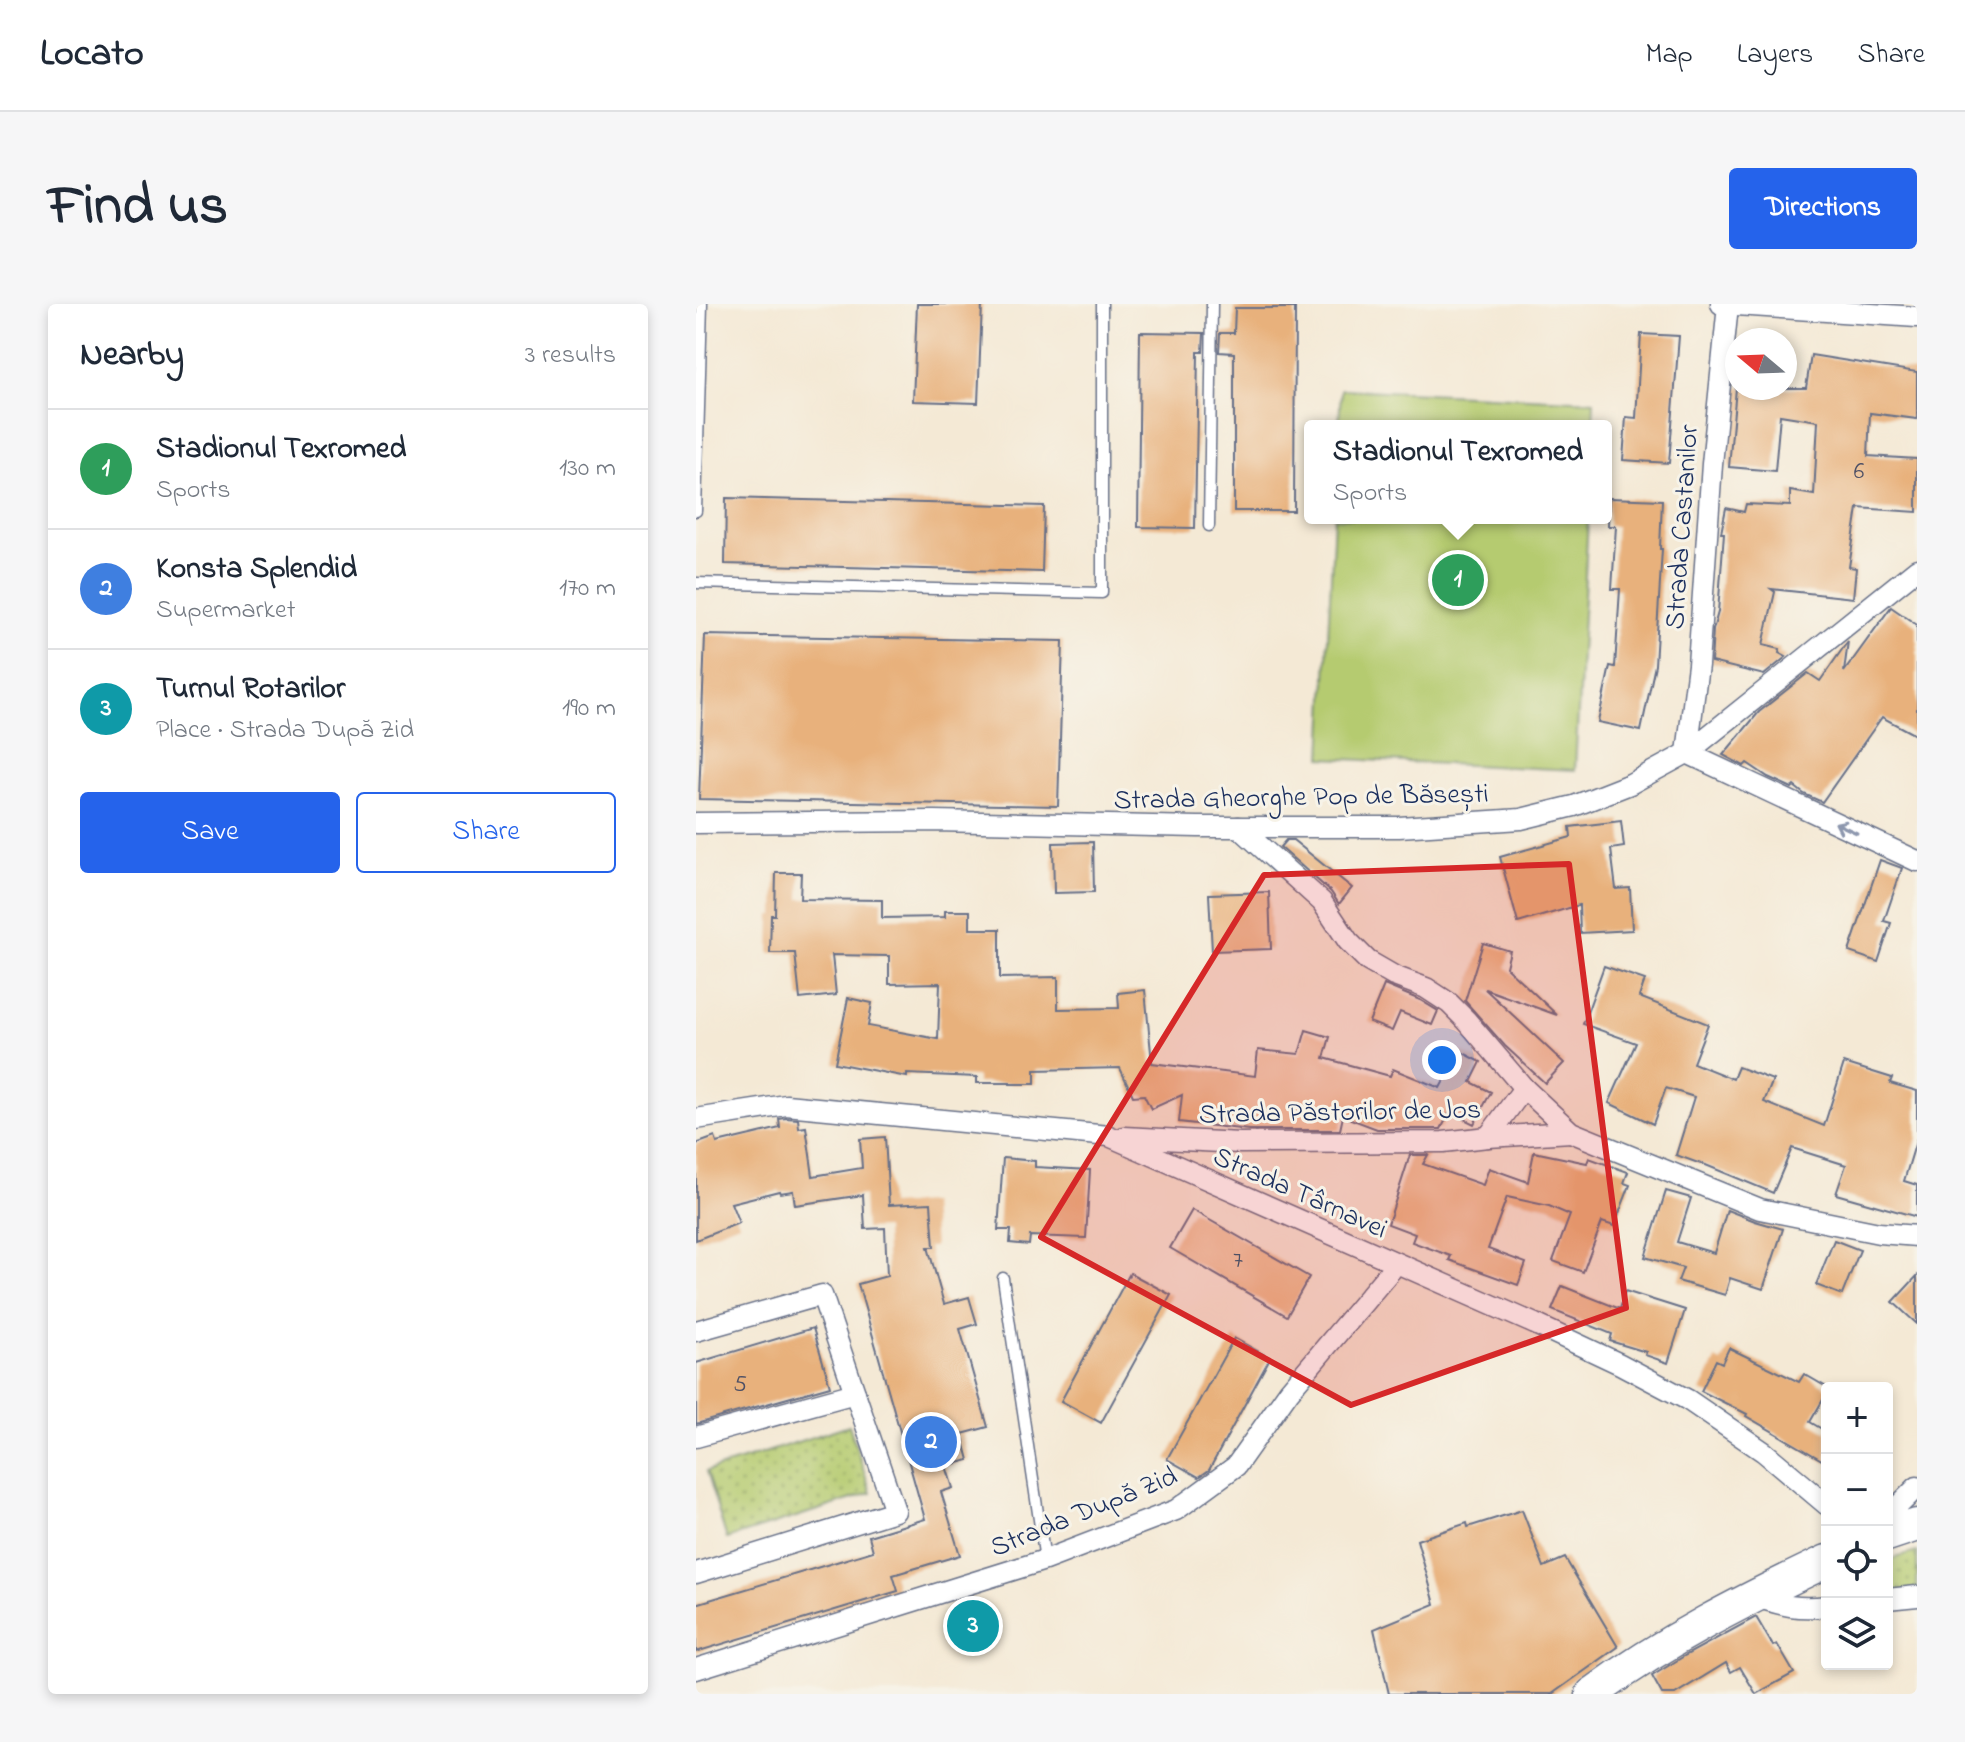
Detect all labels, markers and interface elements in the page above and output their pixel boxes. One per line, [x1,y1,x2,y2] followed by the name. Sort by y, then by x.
[40,27,144,83] text: Locato
[1645,35,1693,76] text: Map
[1737,35,1813,76] text: Layers
[1857,35,1925,76] text: Share
[48,168,228,249] text: Find us
[1729,168,1917,249] button: Directions
[1725,328,1797,400] north arrow
[80,331,184,381] text: Nearby
[525,337,616,375] text: 3 results
[1304,420,1612,524] popup
[1656,423,1711,631] street label: Strada Castanilor
[156,428,406,472] text: Stadionul Texromed
[1333,431,1583,475] text: Stadionul Texromed
[102,450,110,488] text: 1
[559,450,616,488] text: 130 m
[1854,455,1865,490] house number: 6
[156,472,230,510] text: Sports
[1333,475,1407,513] text: Sports
[156,548,357,592] text: Konsta Splendid
[1432,550,1484,610] pin: 1
[100,570,112,608] text: 2
[559,570,616,608] text: 170 m
[156,592,295,630] text: Supermarket
[156,668,345,712] text: Turnul Rotarilor
[101,690,111,728] text: 3
[562,690,616,728] text: 190 m
[156,712,414,750] text: Place · Strada După Zid
[1113,775,1489,822] street label: Strada Gheorghe Pop de Băsești
[80,792,340,873] button: Save
[356,792,616,873] button: Share
[1835,820,1859,835] one-way arrow
[1422,1040,1462,1080] your location
[1199,1091,1482,1136] street label: Strada Păstorilor de Jos
[1206,1137,1393,1251] street label: Strada Târnavei
[1233,1244,1243,1279] house number: 7
[733,1368,747,1403] house number: 5
[1821,1382,1893,1670] map controls
[1821,1382,1893,1454] button: +
[905,1412,957,1472] pin: 2
[1821,1454,1893,1526] button: −
[985,1457,1184,1569] street label: Strada După Zid
[1821,1526,1893,1598] button: locate
[947,1596,999,1656] pin: 3
[1821,1598,1893,1670] button: layers

